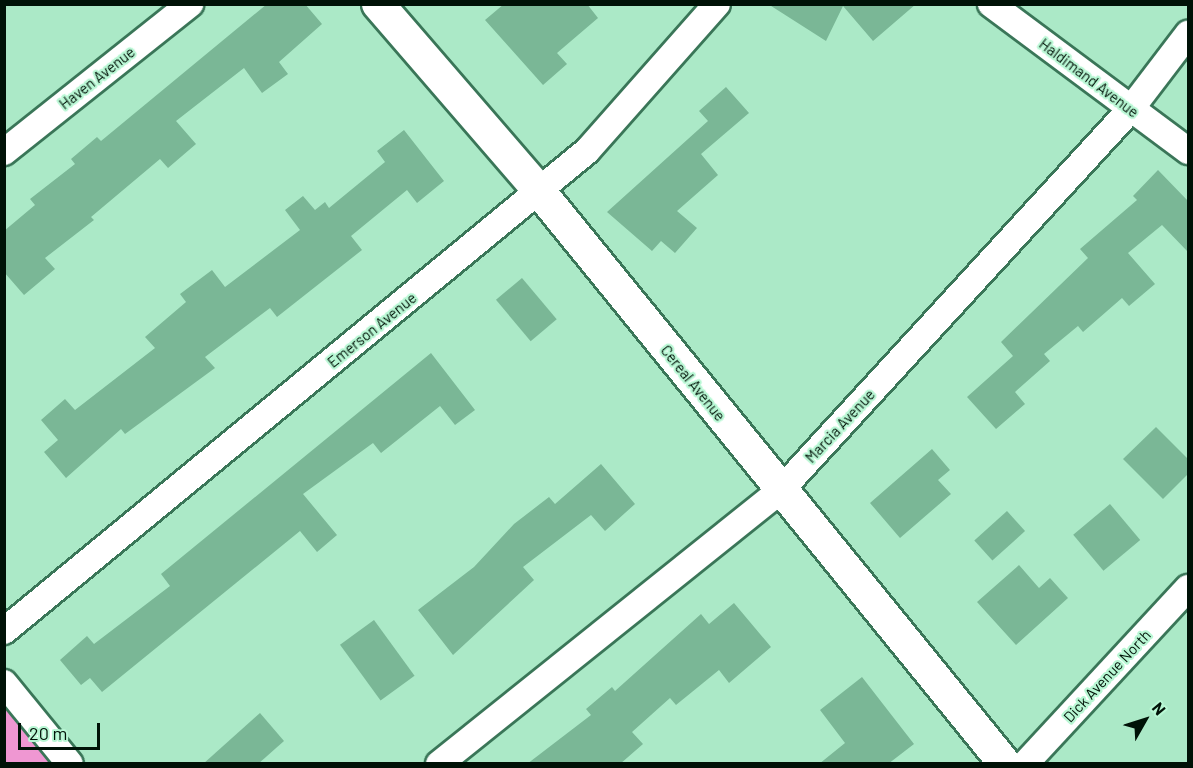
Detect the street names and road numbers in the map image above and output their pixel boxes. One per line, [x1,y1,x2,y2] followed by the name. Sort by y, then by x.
[1036,35,1142,121] street label: Haldimand Avenue
[56,43,138,113] street label: Haven Avenue
[324,289,420,371] street label: Emerson Avenue
[657,342,729,424] street label: Cereal Avenue
[801,386,879,466] street label: Marcia Avenue
[1060,626,1154,726] street label: Dick Avenue North

